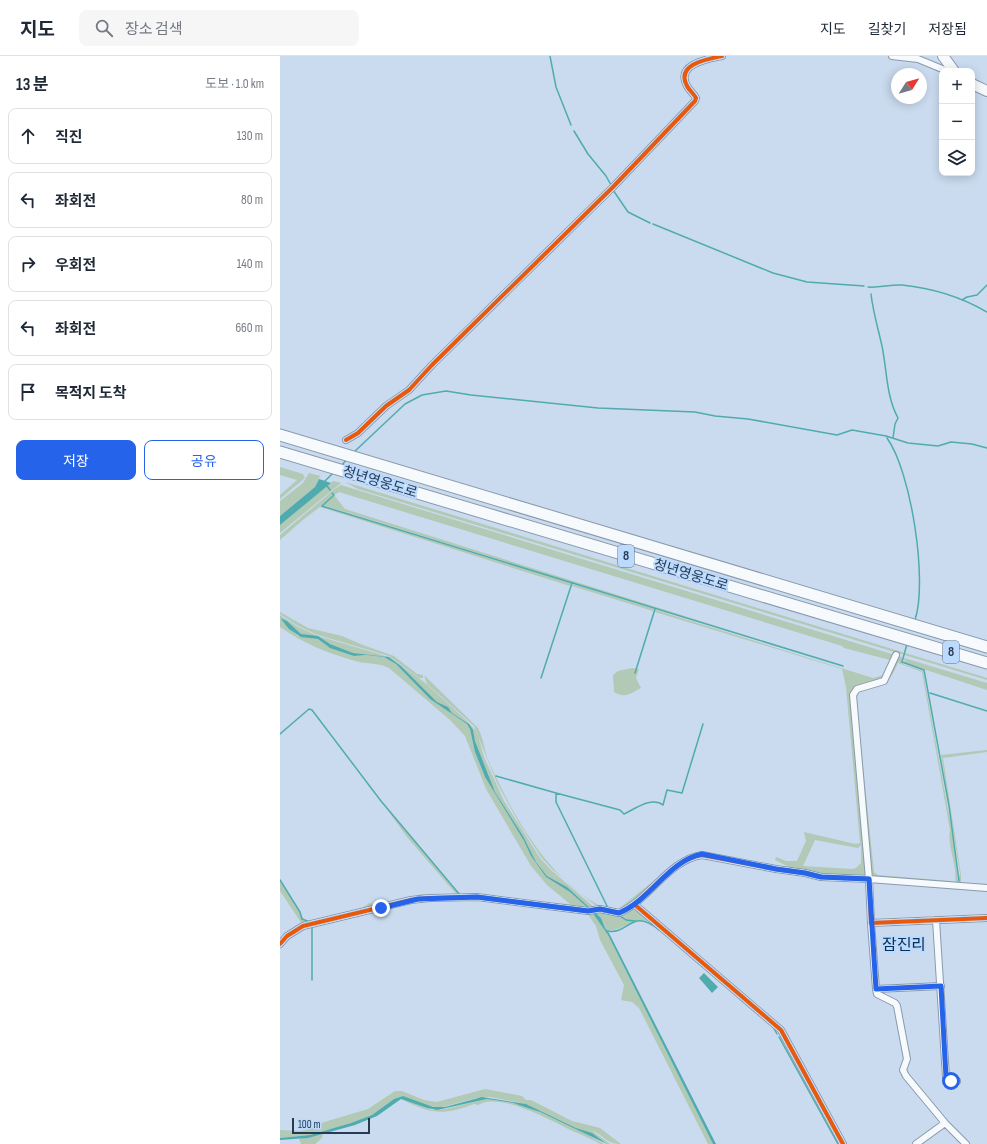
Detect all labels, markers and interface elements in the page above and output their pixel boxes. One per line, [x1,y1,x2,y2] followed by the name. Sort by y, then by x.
[79,10,359,46] search box
[93,17,115,39] icon: search
[20,19,55,42] text: 지도
[125,20,183,39] text: 장소 검색
[820,21,846,38] text: 지도
[868,21,906,38] text: 길찾기
[928,21,967,38] text: 저장됨
[891,68,927,104] north arrow
[939,68,975,176] map controls
[939,68,975,104] button: +
[16,75,49,95] text: 13 분
[205,76,264,92] text: 도보 · 1.0 km
[939,104,975,140] button: −
[17,125,39,147] icon: ahead
[55,128,83,147] text: 직진
[237,128,263,144] text: 130 m
[939,140,975,176] button: layers
[17,189,39,211] icon: left
[55,192,96,211] text: 좌회전
[241,192,263,208] text: 80 m
[17,253,39,275] icon: right
[55,256,96,275] text: 우회전
[237,256,263,272] text: 140 m
[17,317,39,339] icon: left
[55,320,96,339] text: 좌회전
[235,320,263,336] text: 660 m
[17,381,39,403] icon: arrive
[55,384,126,403] text: 목적지 도착
[16,440,136,480] button: 저장
[144,440,264,480] button: 공유
[341,463,420,501] street label: 청년영웅도로
[618,545,634,567] road number: 8
[652,556,731,594] street label: 청년영웅도로
[943,641,959,663] road number: 8
[372,899,390,917] route end
[882,936,926,955] district label: 잠진리
[942,1072,960,1090] route start
[292,1116,370,1135] scale bar
[298,1118,320,1131] text: 100 m

